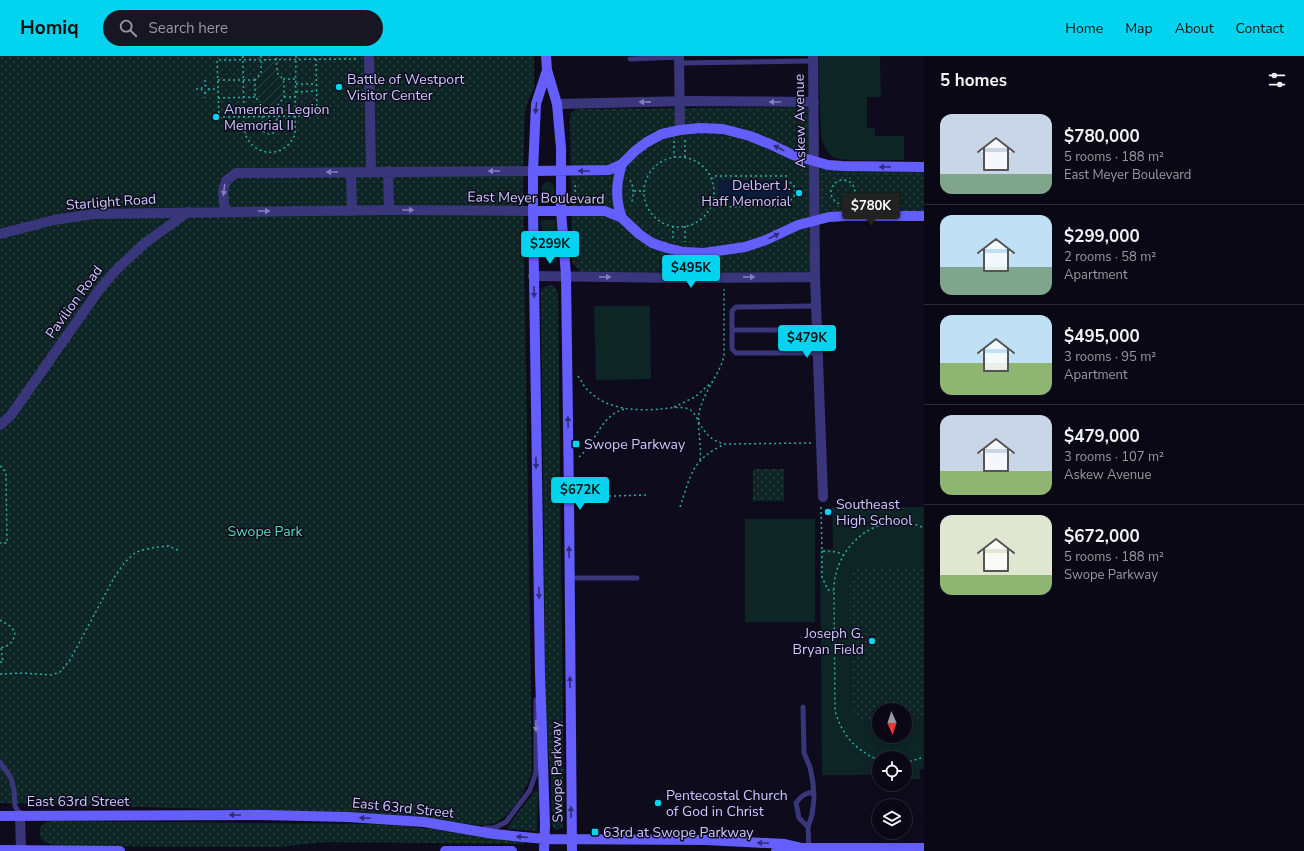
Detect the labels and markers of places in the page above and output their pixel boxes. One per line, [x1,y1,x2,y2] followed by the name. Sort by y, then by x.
[346,70,465,105] place label: Battle of Westport Visitor Center
[334,82,344,92] marker: Battle of Westport Visitor Center
[224,100,329,135] place label: American Legion Memorial II
[211,112,221,122] marker: American Legion Memorial II
[701,176,792,211] place label: Delbert J. Haff Memorial
[794,188,804,198] marker: Delbert J. Haff Memorial
[843,193,899,227] pin: $780K
[522,231,578,265] pin: $299K
[663,255,719,289] pin: $495K
[779,325,835,359] pin: $479K
[584,435,686,454] place label: Swope Parkway
[571,439,581,449] marker: Swope Parkway
[552,477,608,511] pin: $672K
[836,495,913,530] place label: Southeast High School
[823,507,833,517] marker: Southeast High School
[792,624,864,659] place label: Joseph G. Bryan Field
[867,636,877,646] marker: Joseph G. Bryan Field
[666,786,788,821] place label: Pentecostal Church of God in Christ
[653,798,663,808] marker: Pentecostal Church of God in Christ
[603,823,754,842] place label: 63rd at Swope Parkway
[590,827,600,837] marker: 63rd at Swope Parkway

